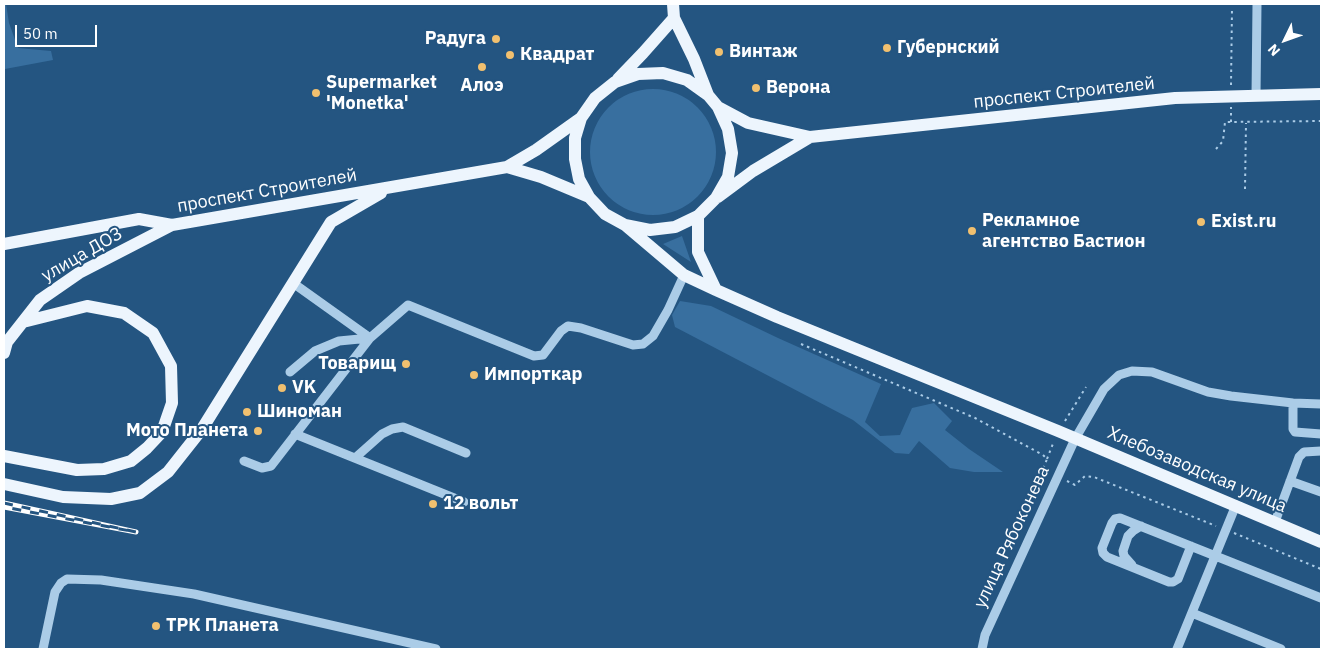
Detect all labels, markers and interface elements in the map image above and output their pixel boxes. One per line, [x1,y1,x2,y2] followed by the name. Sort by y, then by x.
[18,15,100,47] scale bar
[1260,15,1310,65] north arrow
[23,24,58,43] text: 50 m
[425,28,486,50] place label: Радуга
[490,33,502,45] marker: Радуга
[897,37,1000,59] place label: Губернский
[1264,40,1284,60] text: N
[729,41,798,63] place label: Винтаж
[881,42,893,54] marker: Губернский
[520,44,594,66] place label: Квадрат
[713,46,725,58] marker: Винтаж
[504,49,516,61] marker: Квадрат
[476,61,488,73] marker: Алоэ
[326,72,437,115] place label: Supermarket 'Monetka'
[972,73,1156,113] street label: проспект Строителей
[460,75,504,97] place label: Алоэ
[766,77,830,99] place label: Верона
[750,82,762,94] marker: Верона
[310,87,322,99] marker: Supermarket 'Monetka'
[175,165,359,217] street label: проспект Строителей
[982,210,1146,252] place label: Рекламное агентство Бастион
[1211,211,1277,233] place label: Exist.ru
[1195,216,1207,228] marker: Exist.ru
[38,223,126,287] street label: улица ДОЗ
[966,225,978,237] marker: Рекламное агентство Бастион
[318,353,396,375] place label: Товарищ
[400,358,412,370] marker: Товарищ
[484,364,582,386] place label: Импорткар
[468,369,480,381] marker: Импорткар
[292,377,316,399] place label: VK
[276,382,288,394] marker: VK
[257,401,342,423] place label: Шиноман
[241,406,253,418] marker: Шиноман
[126,420,248,442] place label: Мото Планета
[1104,422,1290,518] street label: Хлебозаводская улица
[252,425,264,437] marker: Мото Планета
[970,462,1054,612] street label: улица Рябоконева
[443,493,518,515] place label: 12 вольт
[427,498,439,510] marker: 12 вольт
[166,615,279,637] place label: ТРК Планета
[150,620,162,632] marker: ТРК Планета

